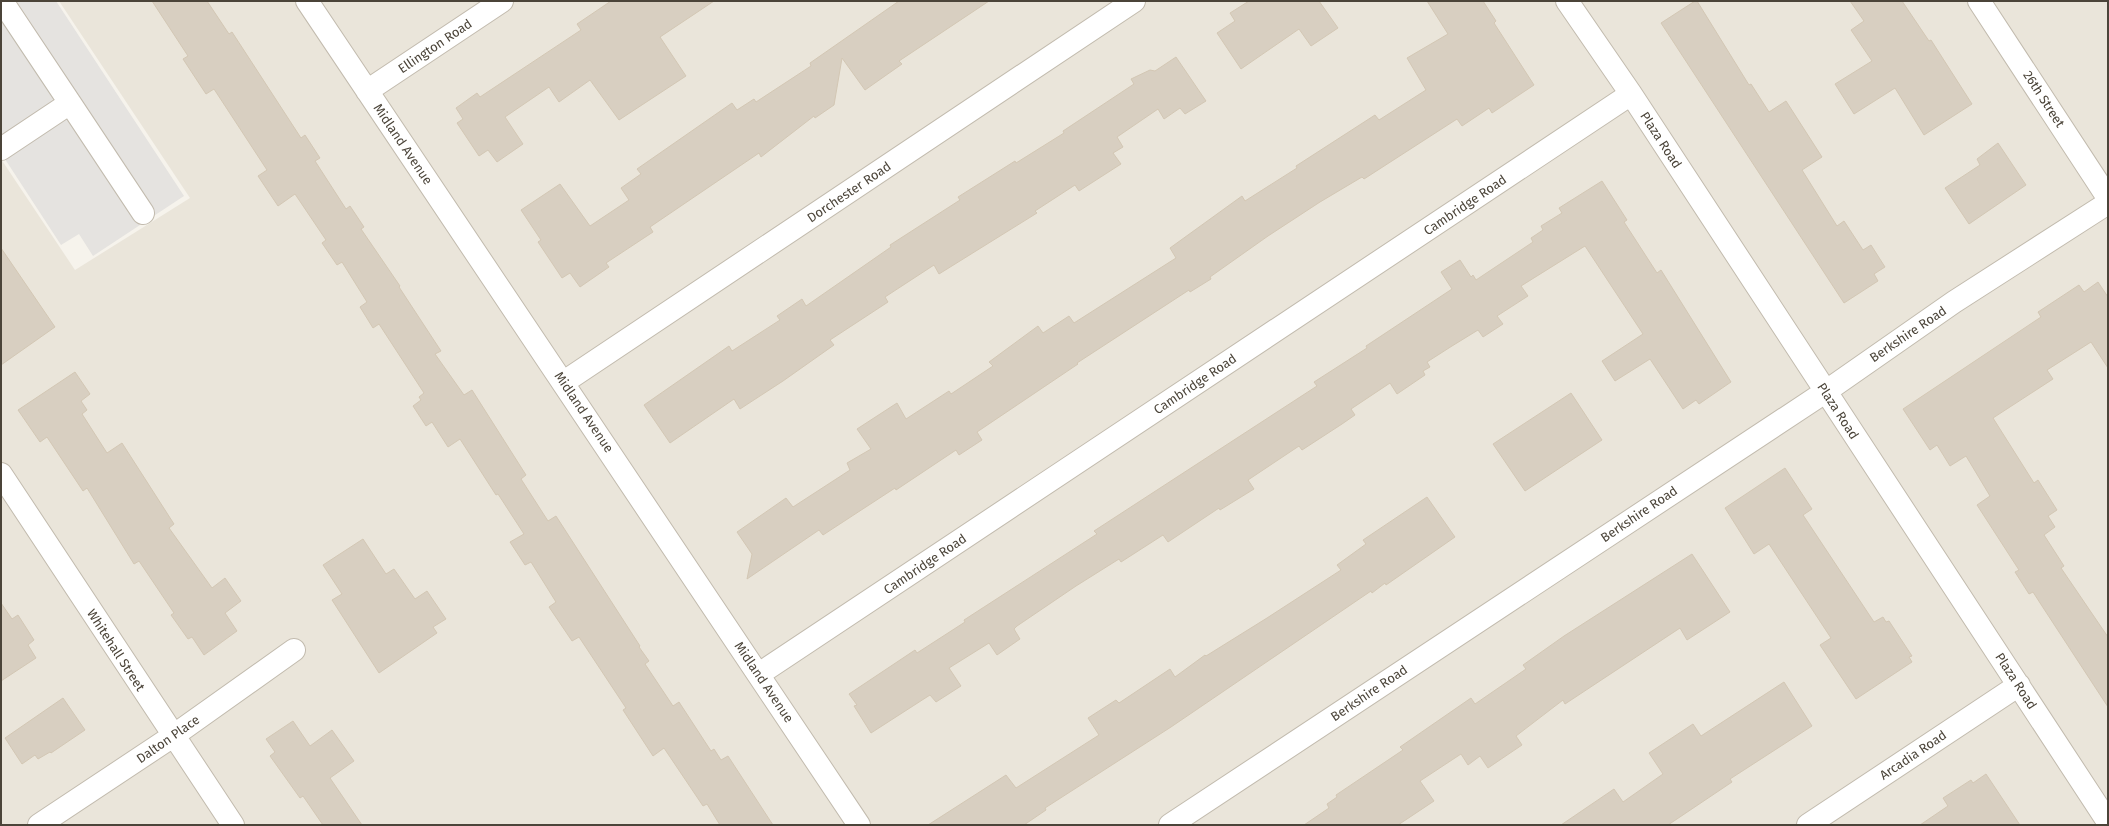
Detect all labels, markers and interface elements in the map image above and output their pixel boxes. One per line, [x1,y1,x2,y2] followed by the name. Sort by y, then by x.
[395,16,475,76] street label: Ellington Road
[2020,68,2068,130] street label: 26th Street
[370,101,436,187] street label: Midland Avenue
[1637,109,1685,171] street label: Plaza Road
[804,158,894,226] street label: Dorchester Road
[1421,172,1509,238] street label: Cambridge Road
[1867,303,1949,365] street label: Berkshire Road
[1151,351,1239,417] street label: Cambridge Road
[551,369,617,455] street label: Midland Avenue
[1814,380,1862,442] street label: Plaza Road
[1598,483,1680,545] street label: Berkshire Road
[881,531,969,597] street label: Cambridge Road
[84,606,148,694] street label: Whitehall Street
[731,639,797,725] street label: Midland Avenue
[1992,650,2040,712] street label: Plaza Road
[1328,662,1410,724] street label: Berkshire Road
[134,712,202,766] street label: Dalton Place
[1877,727,1949,783] street label: Arcadia Road

